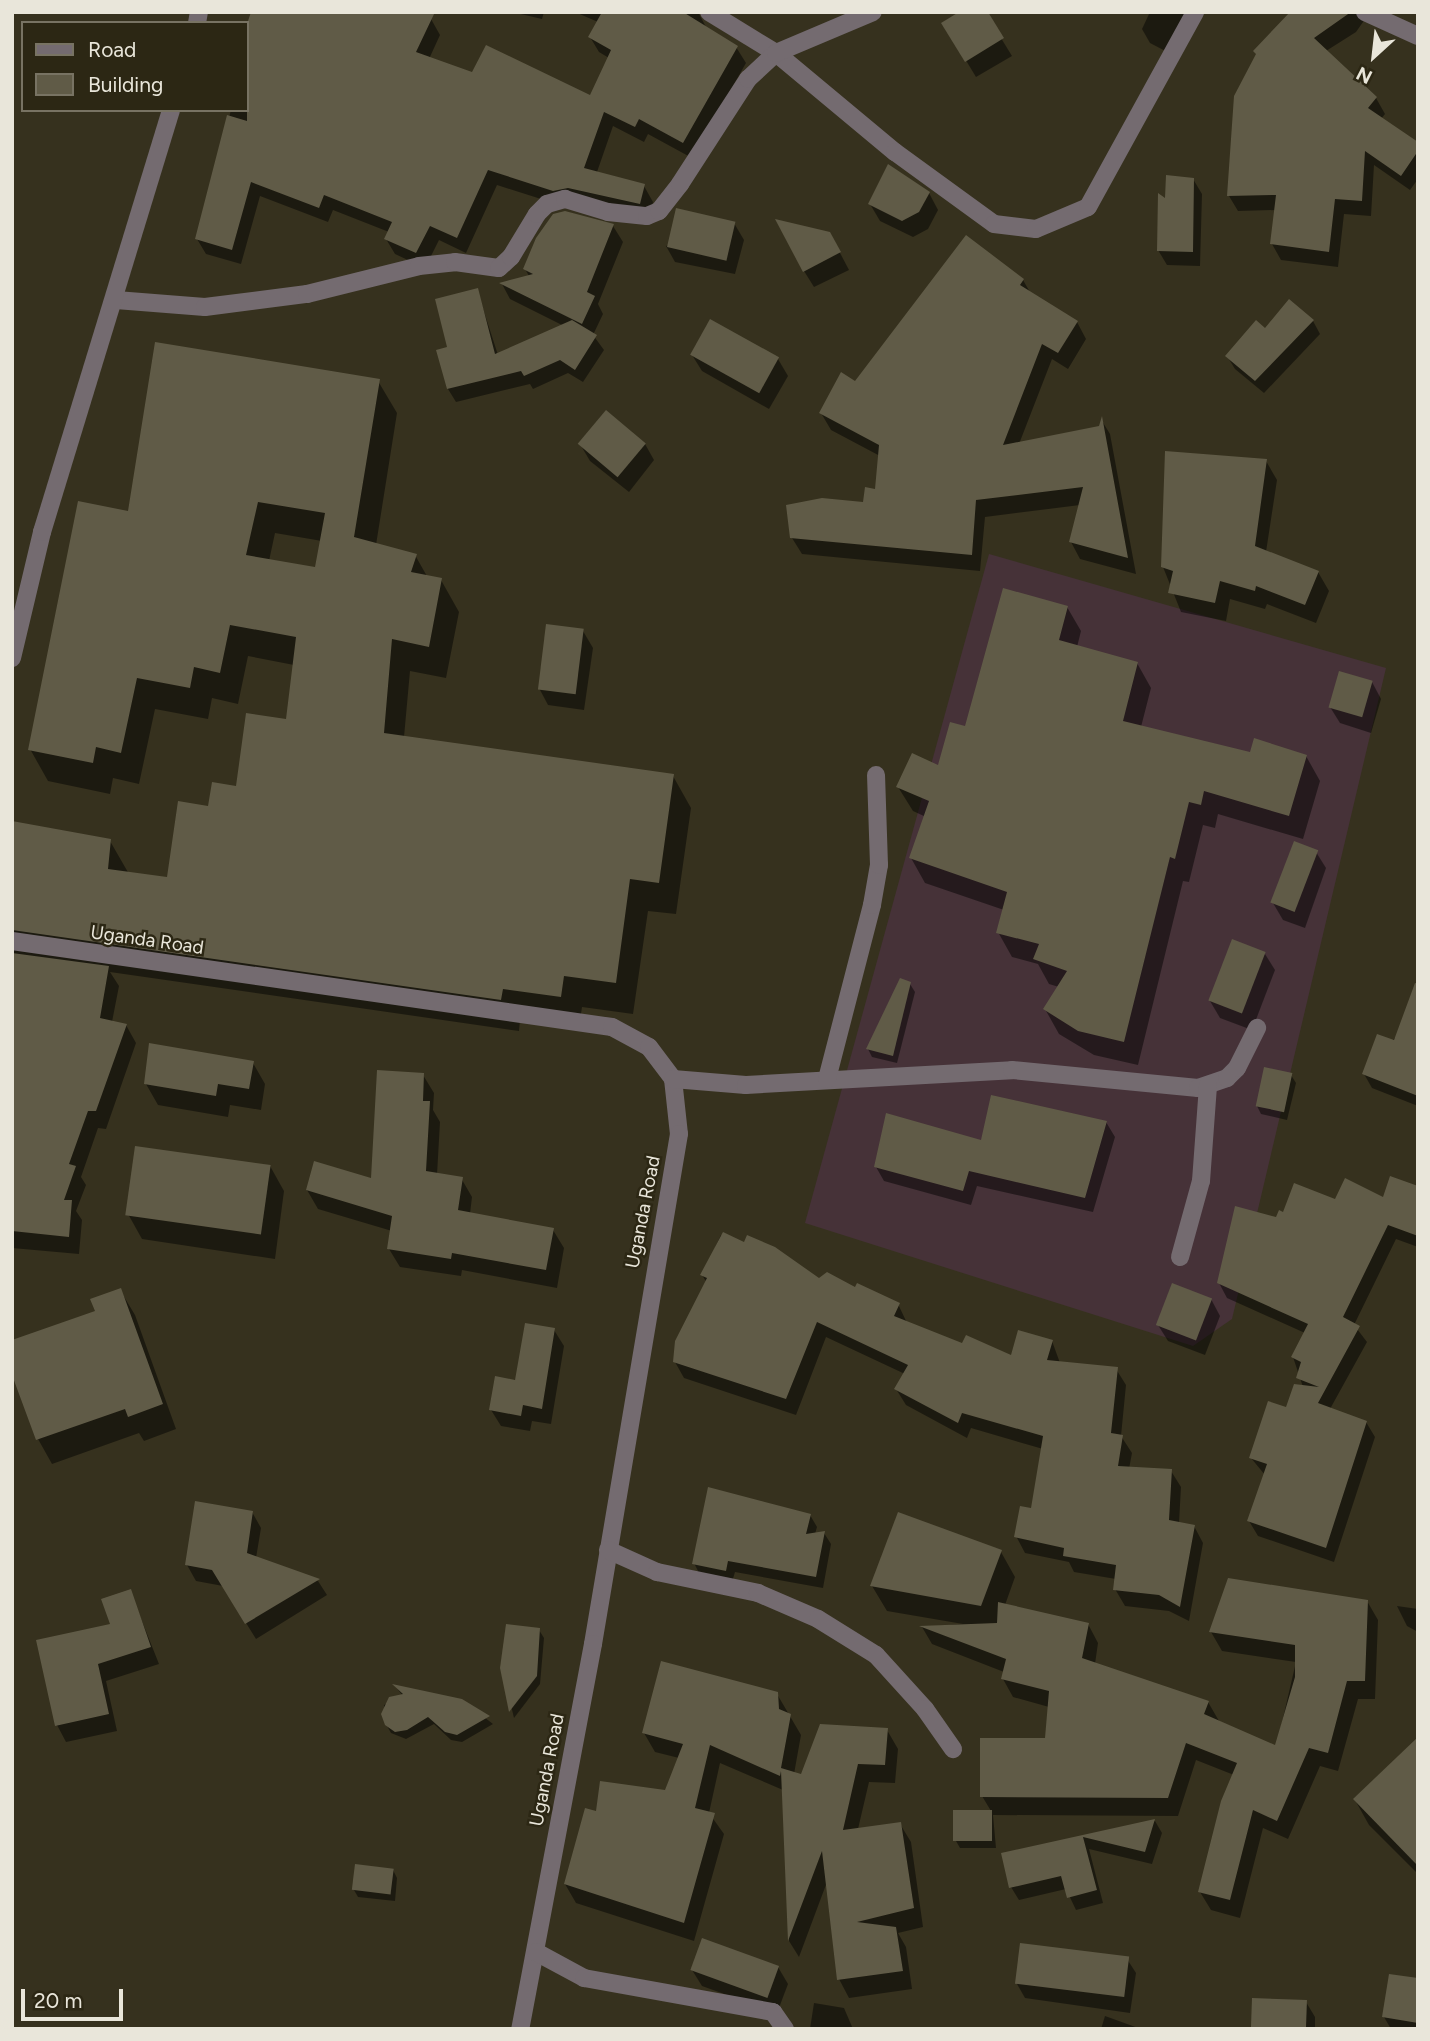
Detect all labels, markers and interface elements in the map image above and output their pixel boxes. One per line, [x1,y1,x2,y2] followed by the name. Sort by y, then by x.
[21,21,248,112] legend
[1339,21,1409,91] north arrow
[88,37,136,62] text: Road
[1352,62,1376,89] text: N
[88,72,163,97] text: Building
[89,921,205,959] street label: Uganda Road
[621,1154,665,1270] street label: Uganda Road
[525,1712,569,1828] street label: Uganda Road
[24,1974,126,2018] scale bar
[34,1988,82,2013] text: 20 m

